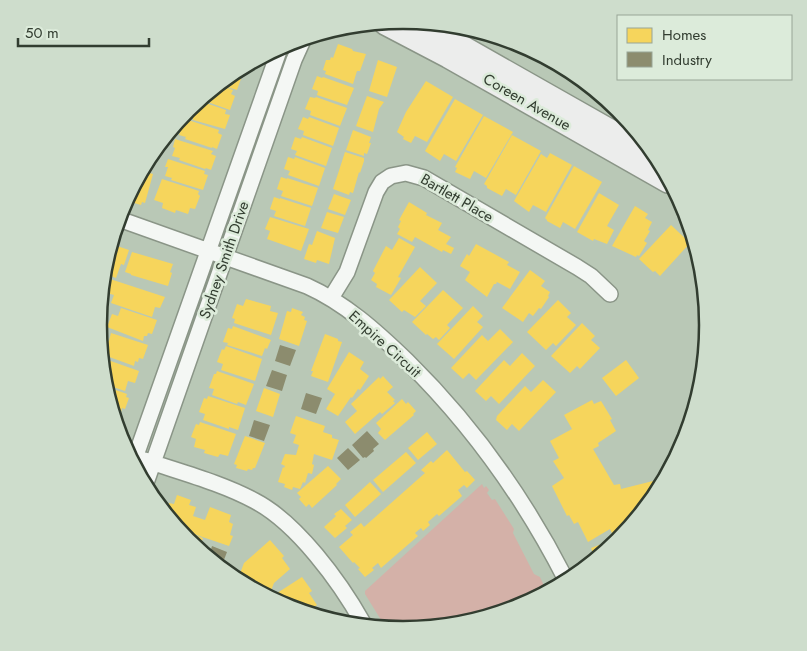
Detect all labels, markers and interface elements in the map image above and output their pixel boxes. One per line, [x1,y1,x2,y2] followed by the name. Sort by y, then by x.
[18,15,149,47] scale bar
[617,15,792,80] legend
[25,22,59,44] text: 50 m
[662,24,706,46] text: Homes
[662,49,712,71] text: Industry
[479,68,575,136] street label: Coreen Avenue
[416,168,498,228] street label: Bartlett Place
[194,198,255,322] street label: Sydney Smith Drive
[344,305,427,383] street label: Empire Circuit

